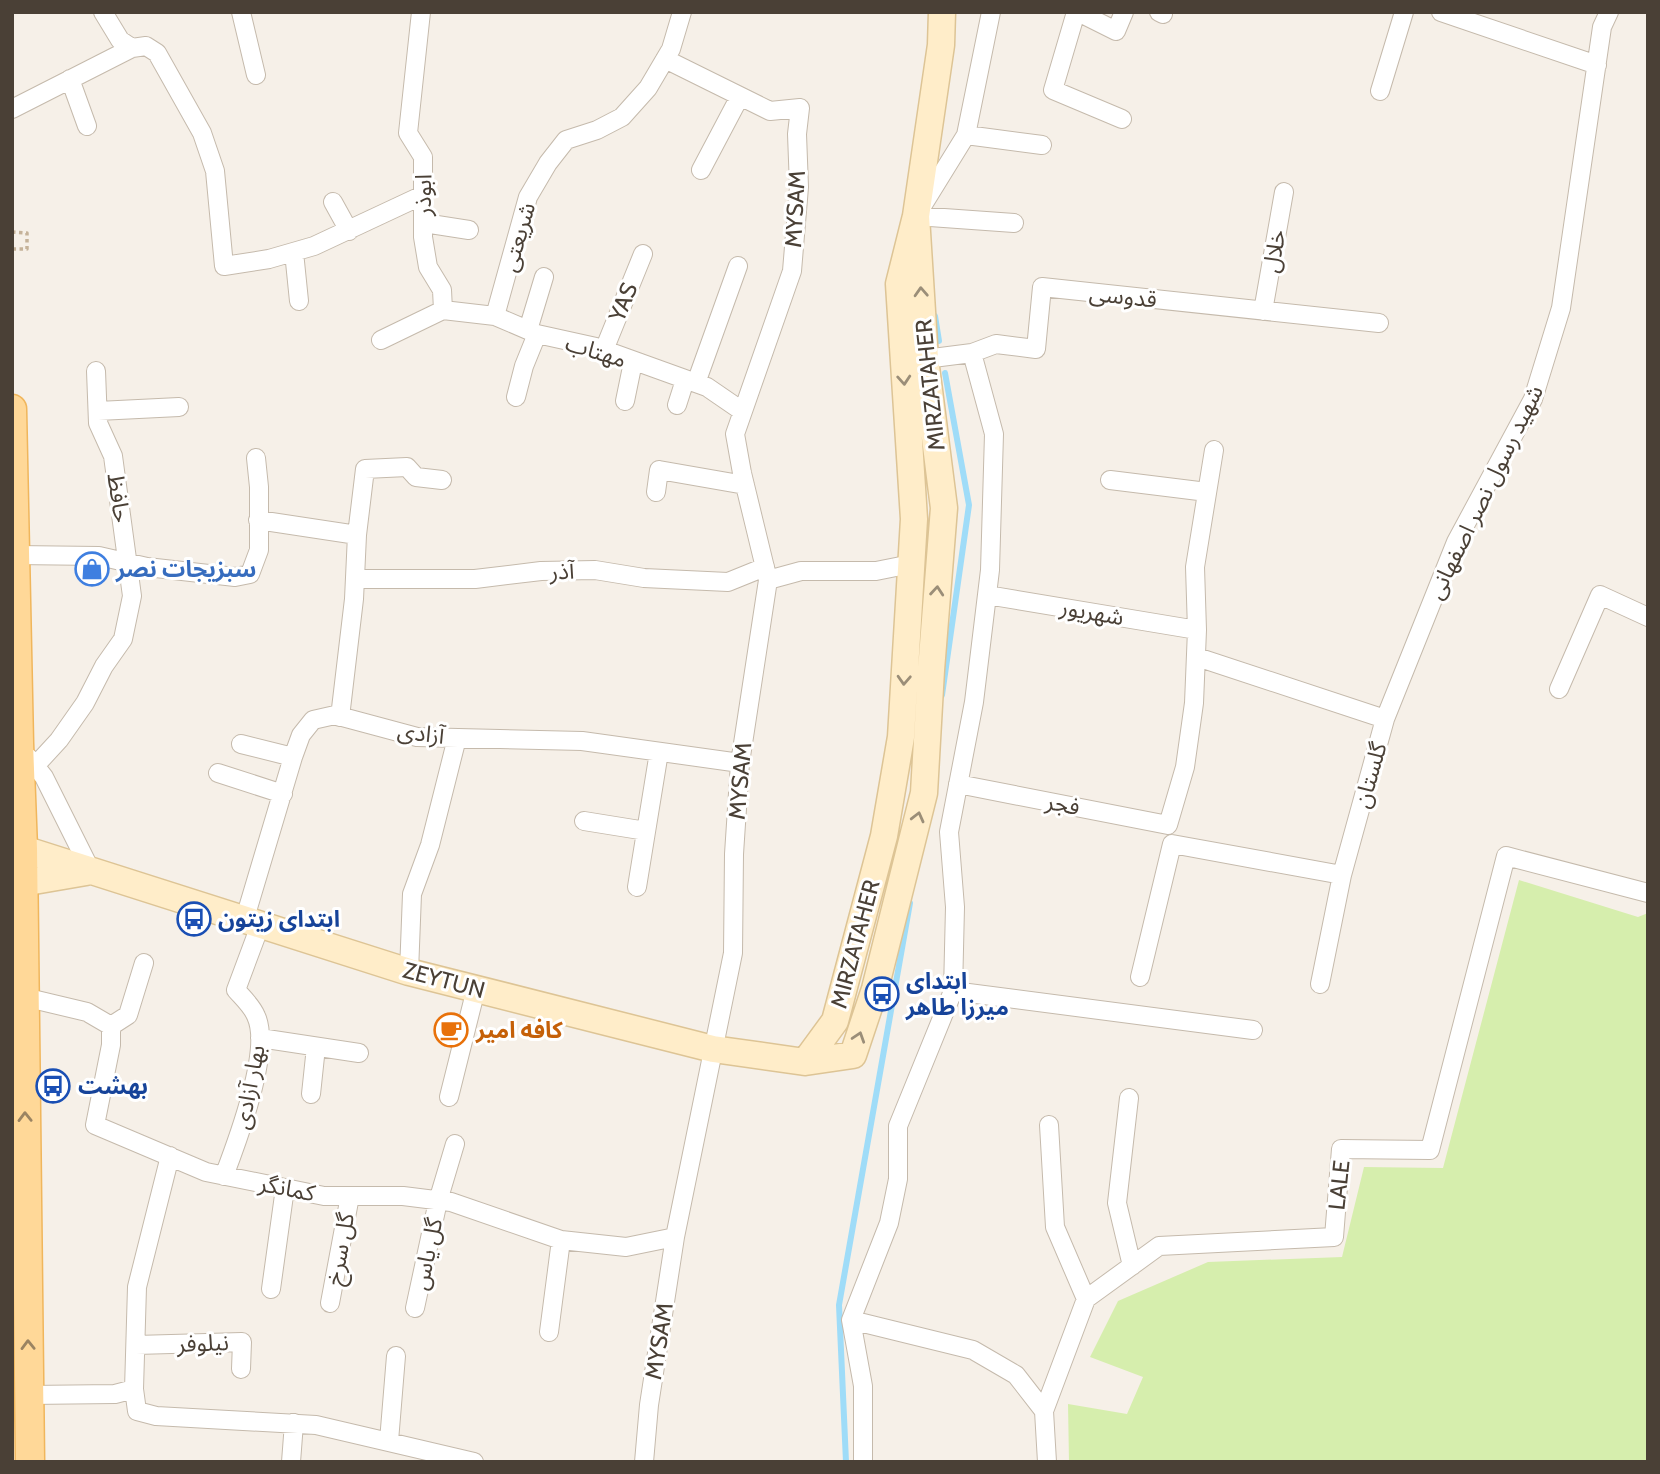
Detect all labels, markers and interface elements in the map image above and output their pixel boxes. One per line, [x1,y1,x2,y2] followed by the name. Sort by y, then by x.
[779,170,811,248] street label: MYSAM
[409,174,437,217] street label: ابوذر
[495,199,541,275] street label: شریعتی
[1256,227,1292,275] street label: خلال
[602,279,643,326] street label: YAS
[1088,279,1158,313] street label: قدوسی
[913,286,928,297] one-way arrow
[909,318,951,452] street label: MIRZATAHER
[562,329,630,373] street label: مهتاب
[897,374,912,385] one-way arrow
[1421,380,1549,604] street label: شهید رسول نصر اصفهانی
[102,471,136,525] street label: حافظ
[73,550,111,588] shop icon: سبزیجات نصر
[115,555,256,583] place label: سبزیجات نصر
[548,557,576,585] street label: آذر
[930,585,945,597] one-way arrow
[1057,592,1126,631] street label: شهریور
[897,675,912,686] one-way arrow
[396,716,447,750] street label: آزادی
[1347,738,1393,811] street label: گلستان
[723,741,757,821] street label: MYSAM
[1043,787,1082,821] street label: فجر
[910,811,924,823] one-way arrow
[824,877,886,1011] street label: MIRZATAHER
[175,900,213,938] bus stop icon: ابتدای زیتون
[218,905,340,933] place label: ابتدای زیتون
[400,956,488,1004] street label: ZEYTUN
[905,967,1009,1021] place label: ابتدای میرزا طاهر
[863,975,901,1013] bus stop icon: ابتدای میرزا طاهر
[432,1011,470,1049] cafe icon: کافه امیر
[475,1016,563,1044] place label: کافه امیر
[851,1031,866,1043] one-way arrow
[227,1042,271,1132] street label: بهار آزادی
[34,1067,72,1105] bus stop icon: بهشت
[78,1072,148,1100] place label: بهشت
[17,1111,33,1122] one-way arrow
[1322,1159,1356,1211] street label: LALE
[256,1169,318,1207] street label: کمانگر
[320,1210,363,1288] street label: گل سرخ
[406,1215,448,1293] street label: گل یاس
[639,1301,679,1381] street label: MYSAM
[176,1328,229,1358] street label: نیلوفر
[21,1339,36,1350] one-way arrow

